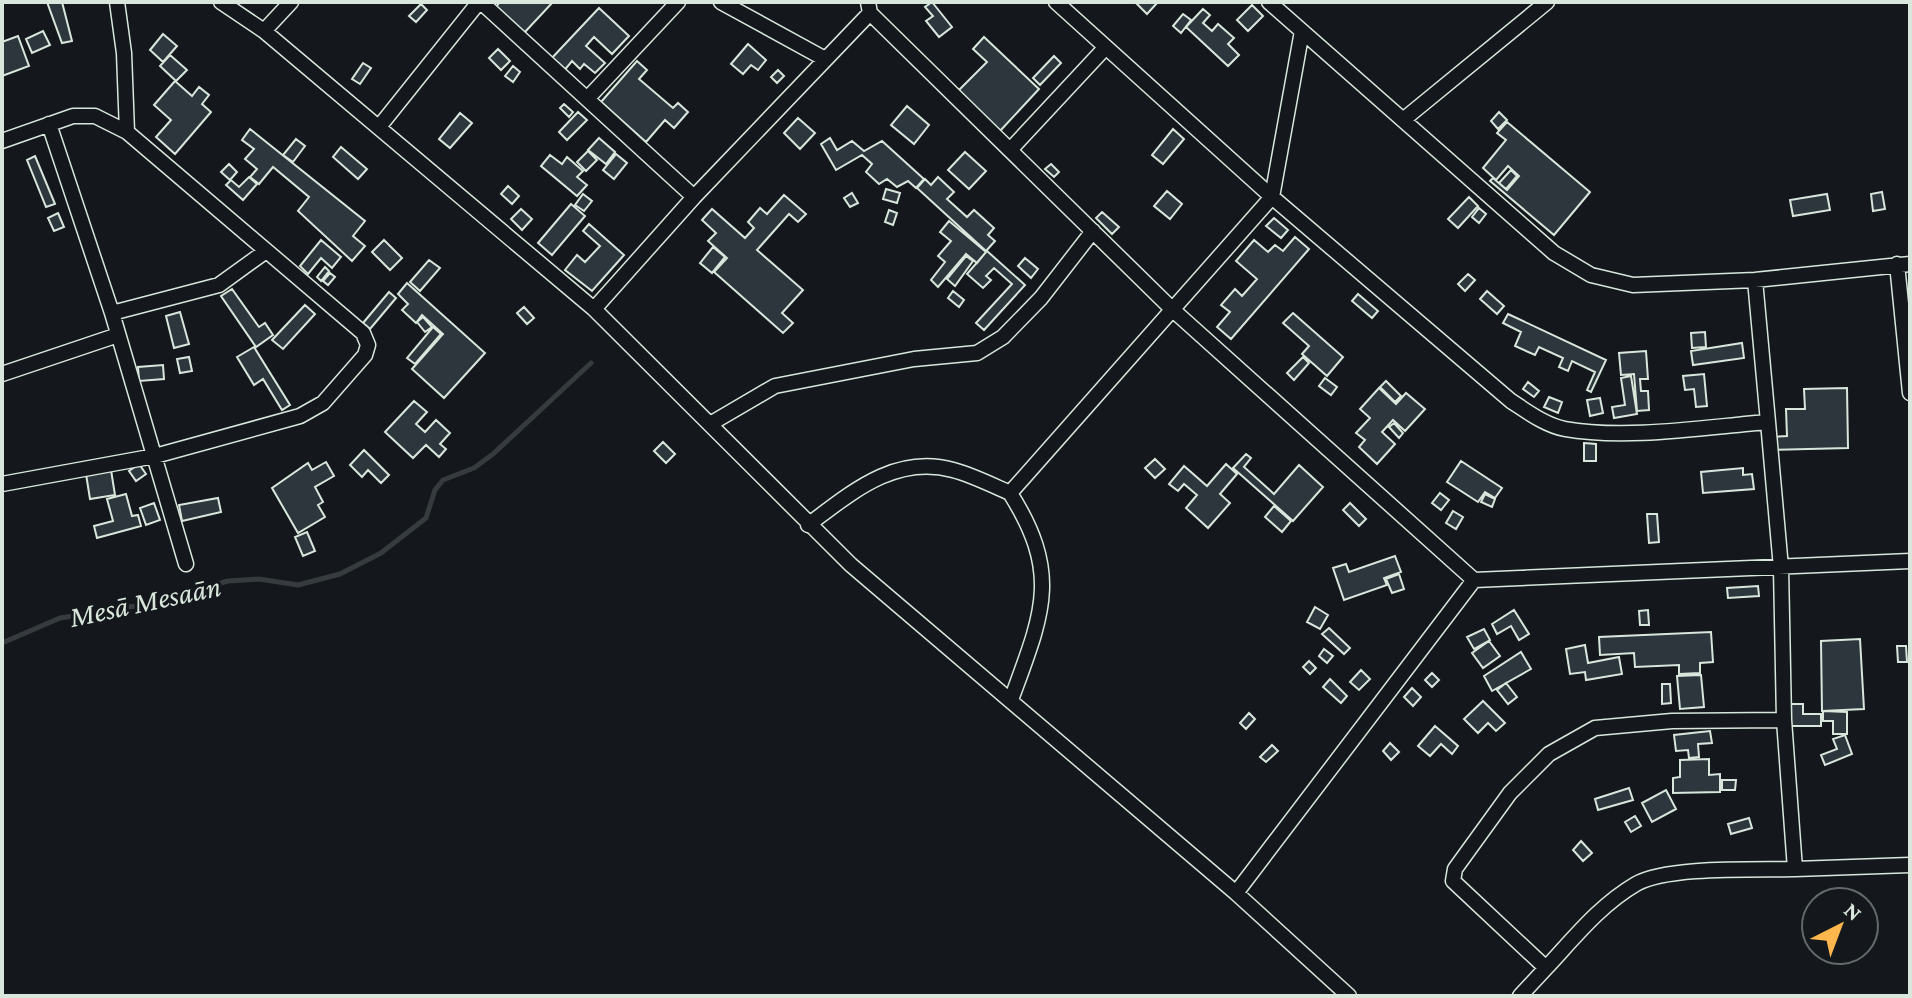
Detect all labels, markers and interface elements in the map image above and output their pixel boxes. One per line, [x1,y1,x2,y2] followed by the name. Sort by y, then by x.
[65,569,224,633] water label: Mesā Mesaān
[1800,886,1880,966] north arrow
[1839,897,1867,926] text: N

